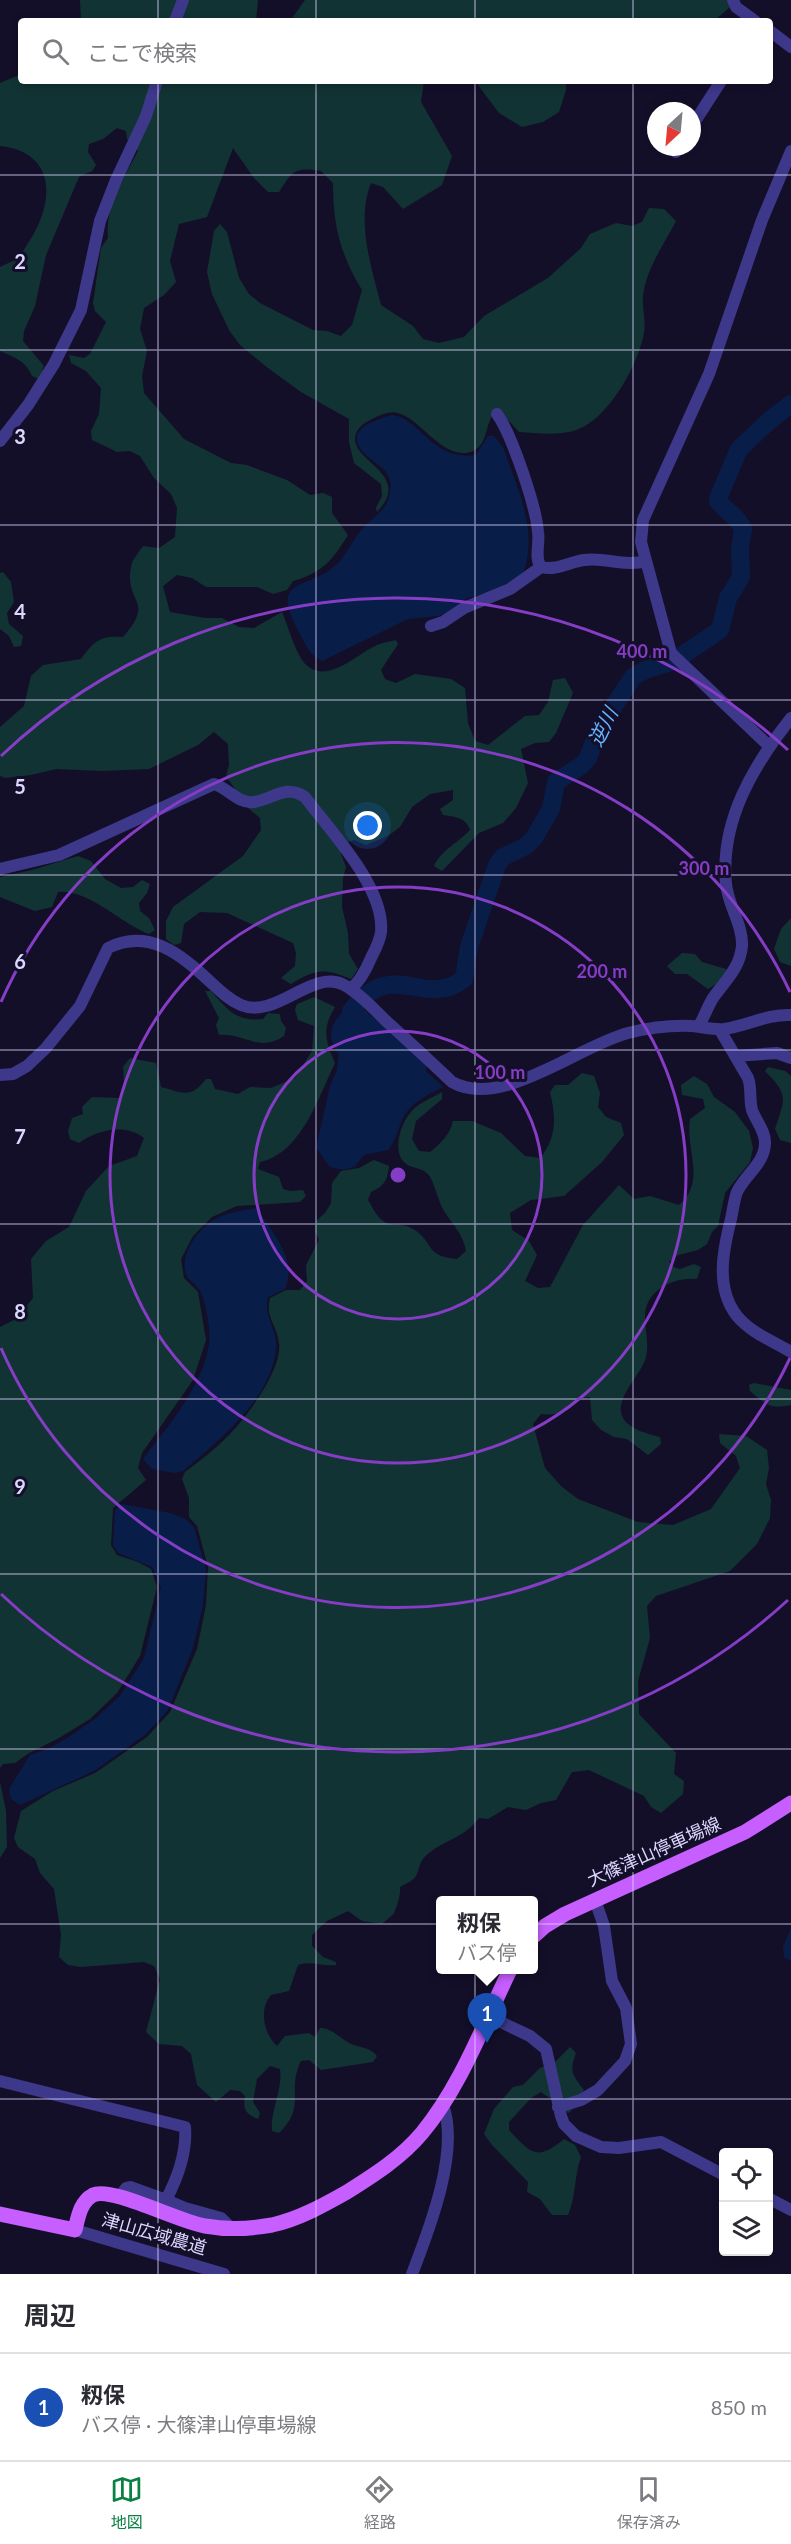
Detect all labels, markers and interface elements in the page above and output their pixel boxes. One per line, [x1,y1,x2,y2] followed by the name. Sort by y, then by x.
[18,18,773,84] search box
[39,35,72,68] icon: search
[87,39,197,66] text: ここで検索
[647,102,701,156] north arrow
[14,249,26,273] text: 2
[14,424,26,448] text: 3
[14,599,26,623] text: 4
[617,640,667,662] text: 400 m
[582,701,623,750] water label: 逆川
[14,774,26,798] text: 5
[353,811,382,840] your location
[679,857,729,879] text: 300 m
[14,949,26,973] text: 6
[577,960,627,982] text: 200 m
[475,1061,525,1083] text: 100 m
[14,1124,26,1148] text: 7
[388,1165,408,1185] centre of rings
[14,1299,26,1323] text: 8
[14,1474,26,1498] text: 9
[583,1812,724,1890] street label: 大篠津山停車場線
[436,1896,538,1974] popup
[457,1909,501,1936] text: 籾保
[457,1940,517,1964] text: バス停
[468,1994,506,2043] pin: 1
[719,2148,773,2256] map controls
[719,2148,773,2202] button: locate
[719,2202,773,2256] button: layers
[99,2208,209,2258] street label: 津山広域農道
[24,2299,76,2331] text: 周辺
[81,2381,125,2408] text: 籾保
[38,2395,49,2419] text: 1
[711,2395,767,2419] text: 850 m
[81,2412,316,2436] text: バス停 · 大篠津山停車場線
[110,2473,143,2533] tab: 地図
[363,2473,396,2533] tab: 経路
[617,2473,681,2533] tab: 保存済み

